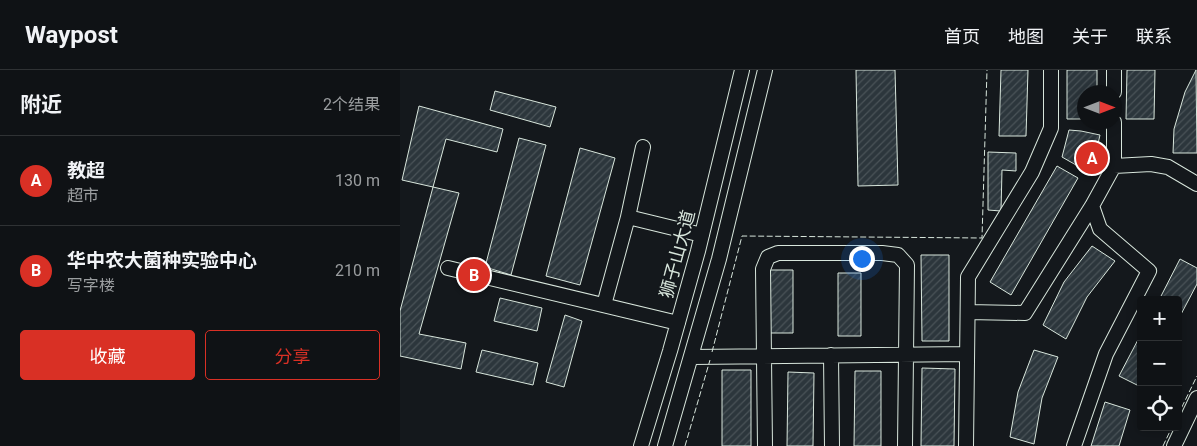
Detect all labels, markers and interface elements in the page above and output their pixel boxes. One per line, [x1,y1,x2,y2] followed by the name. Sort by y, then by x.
[25,21,118,49] text: Waypost
[944,26,980,47] text: 首页
[1008,26,1044,47] text: 地图
[1072,26,1108,47] text: 关于
[1136,26,1172,47] text: 联系
[1077,85,1122,130] north arrow
[20,93,62,117] text: 附近
[323,95,380,114] text: 2个结果
[1076,139,1108,177] pin: A
[67,159,105,182] text: 教超
[31,171,41,190] text: A
[335,171,380,190] text: 130 m
[67,186,99,205] text: 超市
[655,208,699,300] street label: 狮子山大道
[849,246,875,272] your location
[67,249,257,272] text: 华中农大菌种实验中心
[458,256,490,294] pin: B
[31,261,41,280] text: B
[335,261,380,280] text: 210 m
[67,276,115,295] text: 写字楼
[1137,296,1182,431] map controls
[1137,296,1182,341] button: +
[20,330,195,380] button: 收藏
[205,330,380,380] button: 分享
[1137,341,1182,386] button: −
[1137,386,1182,431] button: locate

